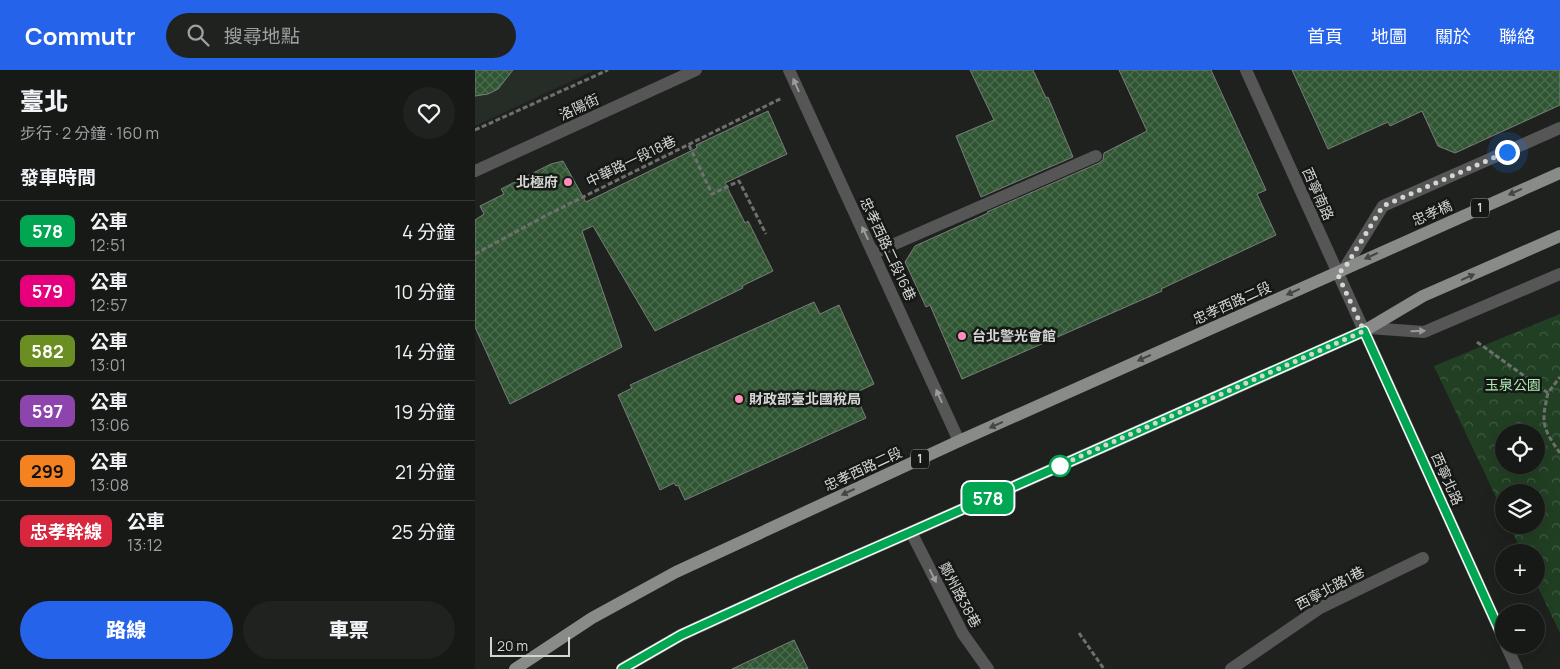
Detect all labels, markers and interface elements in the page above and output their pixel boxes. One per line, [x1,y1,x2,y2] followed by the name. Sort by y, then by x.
[166,13,516,58] search box
[25,19,136,52] text: Commutr
[184,21,212,49] icon: search
[224,23,300,49] text: 搜尋地點
[1307,24,1343,48] text: 首頁
[1371,24,1407,48] text: 地圖
[1435,24,1471,48] text: 關於
[1499,24,1535,48] text: 聯絡
[792,78,800,92] one-way arrow
[20,84,68,117] text: 臺北
[403,87,455,139] button: heart
[556,89,602,124] street label: 洛陽街
[20,122,159,144] text: 步行 · 2 分鐘 · 160 m
[583,131,679,190] street label: 中華路一段18巷
[1495,140,1520,165] your location
[20,164,96,190] text: 發車時間
[1298,164,1339,223] street label: 西寧南路
[516,172,558,191] place label: 北極府
[562,176,574,188] marker: 北極府
[1508,189,1522,197] one-way arrow
[856,194,921,304] street label: 忠孝西路二段16巷
[1409,195,1455,230] street label: 忠孝橋
[1471,198,1489,218] road number: 1
[90,208,128,234] text: 公車
[32,219,63,243] text: 578
[402,219,455,245] text: 4 分鐘
[860,225,869,240] one-way arrow
[90,234,126,256] text: 12:51
[1364,253,1378,261] one-way arrow
[90,268,128,294] text: 公車
[1461,272,1475,280] one-way arrow
[1190,277,1274,328] street label: 忠孝西路二段
[32,279,63,303] text: 579
[394,279,455,305] text: 10 分鐘
[1286,289,1300,297] one-way arrow
[90,294,127,316] text: 12:57
[972,326,1056,345] place label: 台北警光會館
[1410,327,1426,335] one-way arrow
[90,328,128,354] text: 公車
[956,330,968,342] marker: 台北警光會館
[31,339,64,363] text: 582
[395,339,455,365] text: 14 分鐘
[90,354,126,376] text: 13:01
[1137,355,1151,363] one-way arrow
[1485,375,1541,394] park label: 玉泉公園
[90,388,128,414] text: 公車
[749,389,861,408] place label: 財政部臺北國稅局
[935,389,943,403] one-way arrow
[733,393,745,405] marker: 財政部臺北國稅局
[32,399,63,423] text: 597
[394,399,455,425] text: 19 分鐘
[90,414,130,436] text: 13:06
[989,421,1003,429] one-way arrow
[1495,424,1545,654] map controls
[1495,424,1545,474] button: locate
[821,442,905,495] street label: 忠孝西路二段
[90,448,128,474] text: 公車
[911,449,929,468] road number: 1
[1427,449,1468,508] street label: 西寧北路
[1049,455,1071,477] unlabelled marker
[31,459,64,483] text: 299
[395,459,455,485] text: 21 分鐘
[90,474,129,496] text: 13:08
[959,482,1017,514] line badge: 578
[1495,484,1545,534] button: layers
[972,486,1004,510] text: 578
[841,488,855,496] one-way arrow
[127,508,165,534] text: 公車
[30,519,102,543] text: 忠孝幹線
[391,519,455,545] text: 25 分鐘
[127,534,162,556] text: 13:12
[1495,544,1545,594] button: +
[935,559,986,631] street label: 鄭州路38巷
[1292,561,1368,614] street label: 西寧北路1巷
[929,569,937,583] one-way arrow
[20,601,233,659] button: 路線
[243,601,455,659] button: 車票
[1495,604,1545,654] button: −
[490,634,570,657] scale bar
[497,636,528,655] text: 20 m

